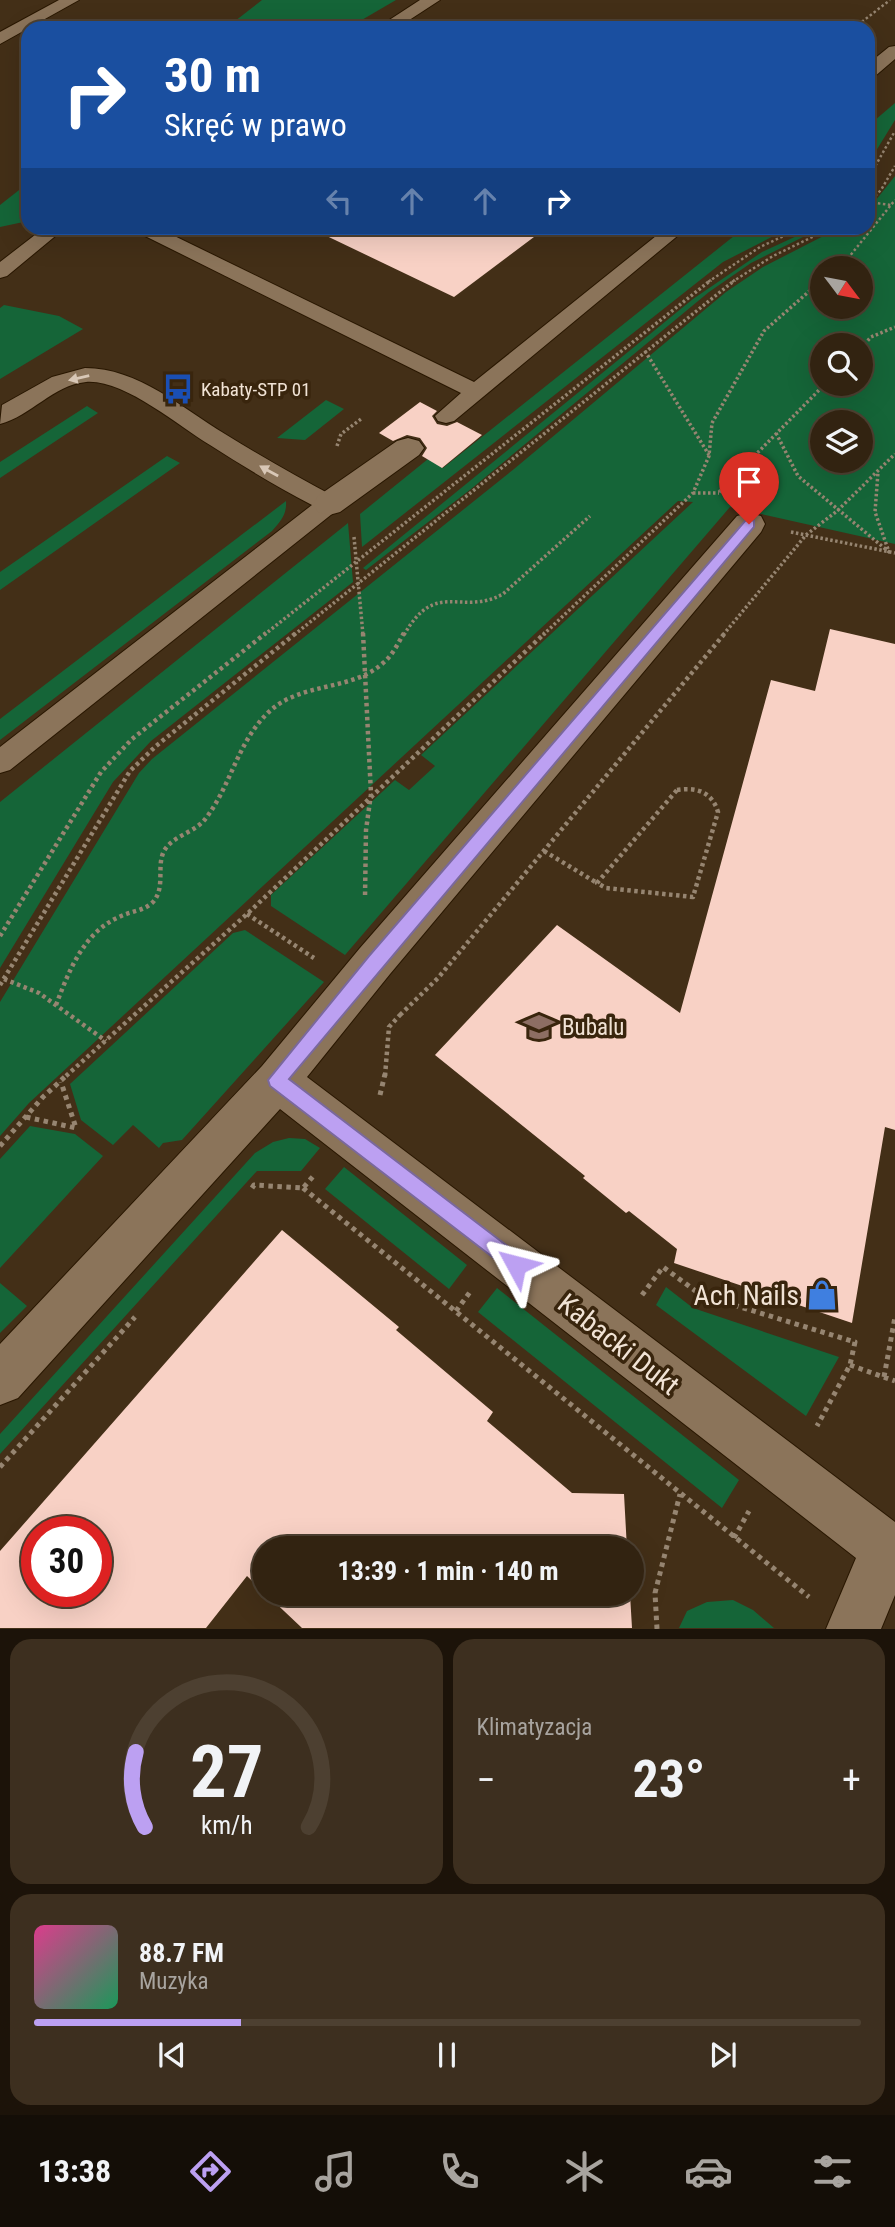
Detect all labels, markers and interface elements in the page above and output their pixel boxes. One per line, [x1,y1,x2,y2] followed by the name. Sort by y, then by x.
[164,47,261,104] text: 30 m
[49,49,140,140] icon: right
[164,106,347,144] text: Skręć w prawo
[320,182,358,220] icon: left
[393,182,431,220] icon: ahead
[466,182,504,220] icon: ahead
[539,182,577,220] icon: right
[810,256,873,318] north arrow
[810,256,873,473] map controls
[810,333,873,396] button: search
[161,372,195,406] bus stop icon: Kabaty-STP 01
[68,373,90,384] one-way arrow
[201,378,311,401] place label: Kabaty-STP 01
[810,410,873,473] button: layers
[719,452,779,524] pin
[730,463,768,501] icon: arrive
[259,465,279,477] one-way arrow
[522,1010,556,1044] school or university icon: Bubalu
[562,1014,624,1041] place label: Bubalu
[479,1228,553,1302] position arrow
[805,1278,839,1312] shop icon: Ach Nails
[694,1279,799,1312] place label: Ach Nails
[552,1287,686,1402] street label: Kabacki Dukt
[21,1516,112,1607] speed limit sign: 30
[338,1556,558,1586] text: 13:39 · 1 min · 140 m
[477,1714,592,1741] text: Klimatyzacja
[189,1730,263,1816] text: 27
[632,1749,705,1810] text: 23°
[477,1758,496,1802] text: −
[842,1758,861,1802] text: +
[201,1811,252,1840] text: km/h
[139,1938,224,1968] text: 88.7 FM
[139,1968,209,1995] text: Muzyka
[153,2036,191,2074] icon: previous
[428,2036,466,2074] icon: pause
[704,2036,742,2074] icon: next
[186,2147,235,2196] icon: directions
[311,2147,360,2196] icon: music
[435,2147,484,2196] icon: phone
[560,2147,609,2196] icon: climate
[684,2147,733,2196] icon: car
[808,2147,857,2196] icon: filters
[38,2152,111,2190] text: 13:38

